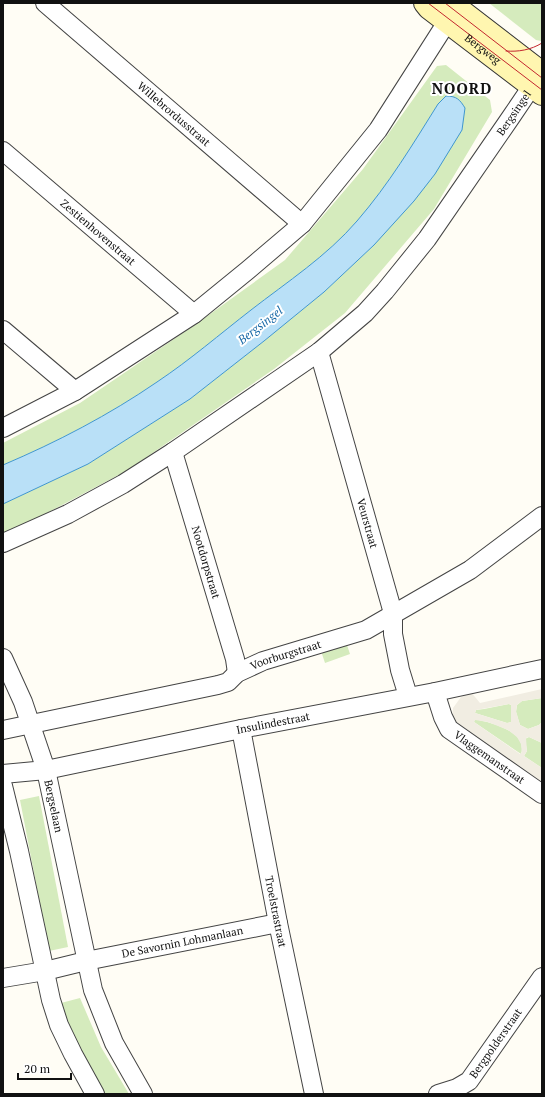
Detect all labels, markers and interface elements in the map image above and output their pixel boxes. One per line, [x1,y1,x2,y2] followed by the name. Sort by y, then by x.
[462,31,504,67] street label: Bergweg
[432,78,492,98] district label: NOORD
[135,79,213,149] street label: Willebrordusstraat
[493,88,534,138] street label: Bergsingel
[58,196,139,268] street label: Zestienhovenstraat
[234,302,286,348] water label: Bergsingel
[354,497,381,550] street label: Veurstraat
[189,524,223,600] street label: Nootdorpstraat
[248,637,323,673] street label: Voorburgstraat
[235,709,311,737] street label: Insulindestraat
[451,728,528,787] street label: Vlaggemanstraat
[41,778,66,834] street label: Bergselaan
[262,875,290,949] street label: Troelstrastraat
[120,923,245,961] street label: De Savornin Lohmanlaan
[466,1006,525,1081] street label: Bergpolderstraat
[18,1055,71,1081] scale bar
[24,1061,51,1076] text: 20 m

